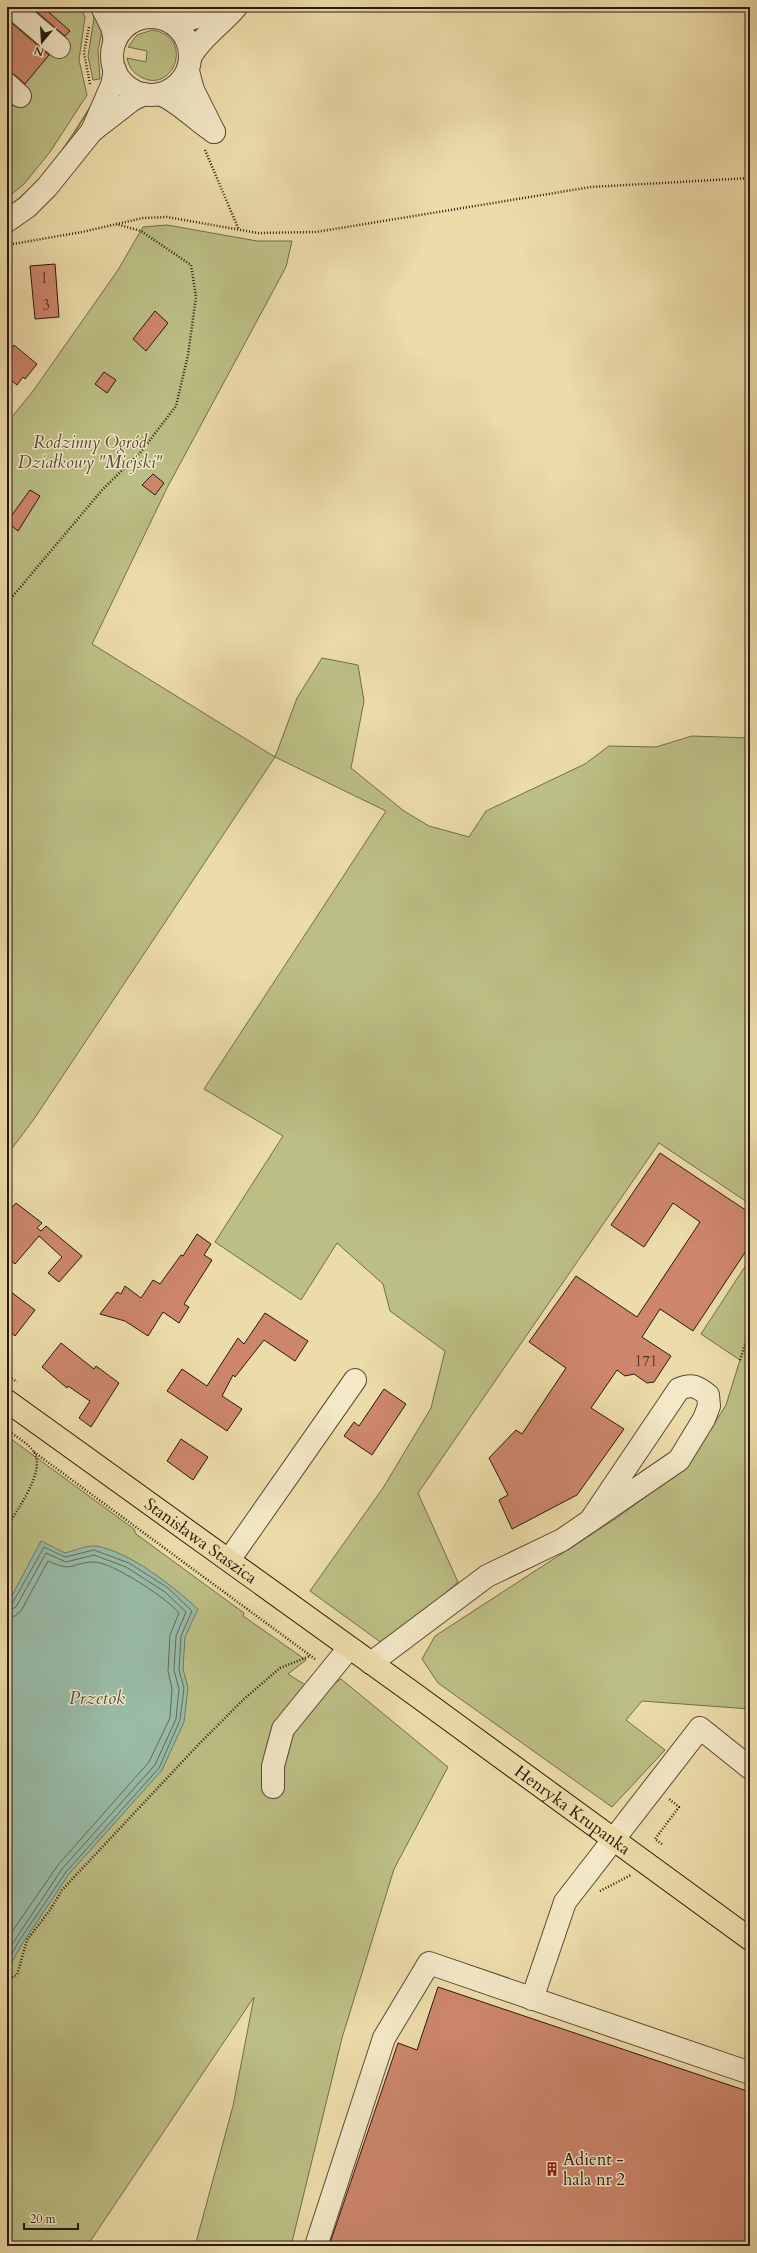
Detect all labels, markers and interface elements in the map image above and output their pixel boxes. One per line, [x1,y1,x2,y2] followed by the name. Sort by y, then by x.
[22,22,62,62] north arrow
[32,42,46,60] text: N
[40,268,48,288] house number: 1
[42,295,50,315] house number: 3
[18,431,163,474] park label: Rodzinny Ogród Działkowy "Miejski"
[634,1351,658,1371] house number: 171
[140,1492,262,1589] street label: Stanisława Staszica
[69,1686,125,1711] water label: Przetok
[510,1760,636,1860] street label: Henryka Krupanka
[563,2148,625,2191] place label: Adient - hala nr 2
[544,2161,560,2177] building icon: Adient - hala nr 2
[24,2205,78,2231] scale bar
[30,2211,57,2227] text: 20 m

